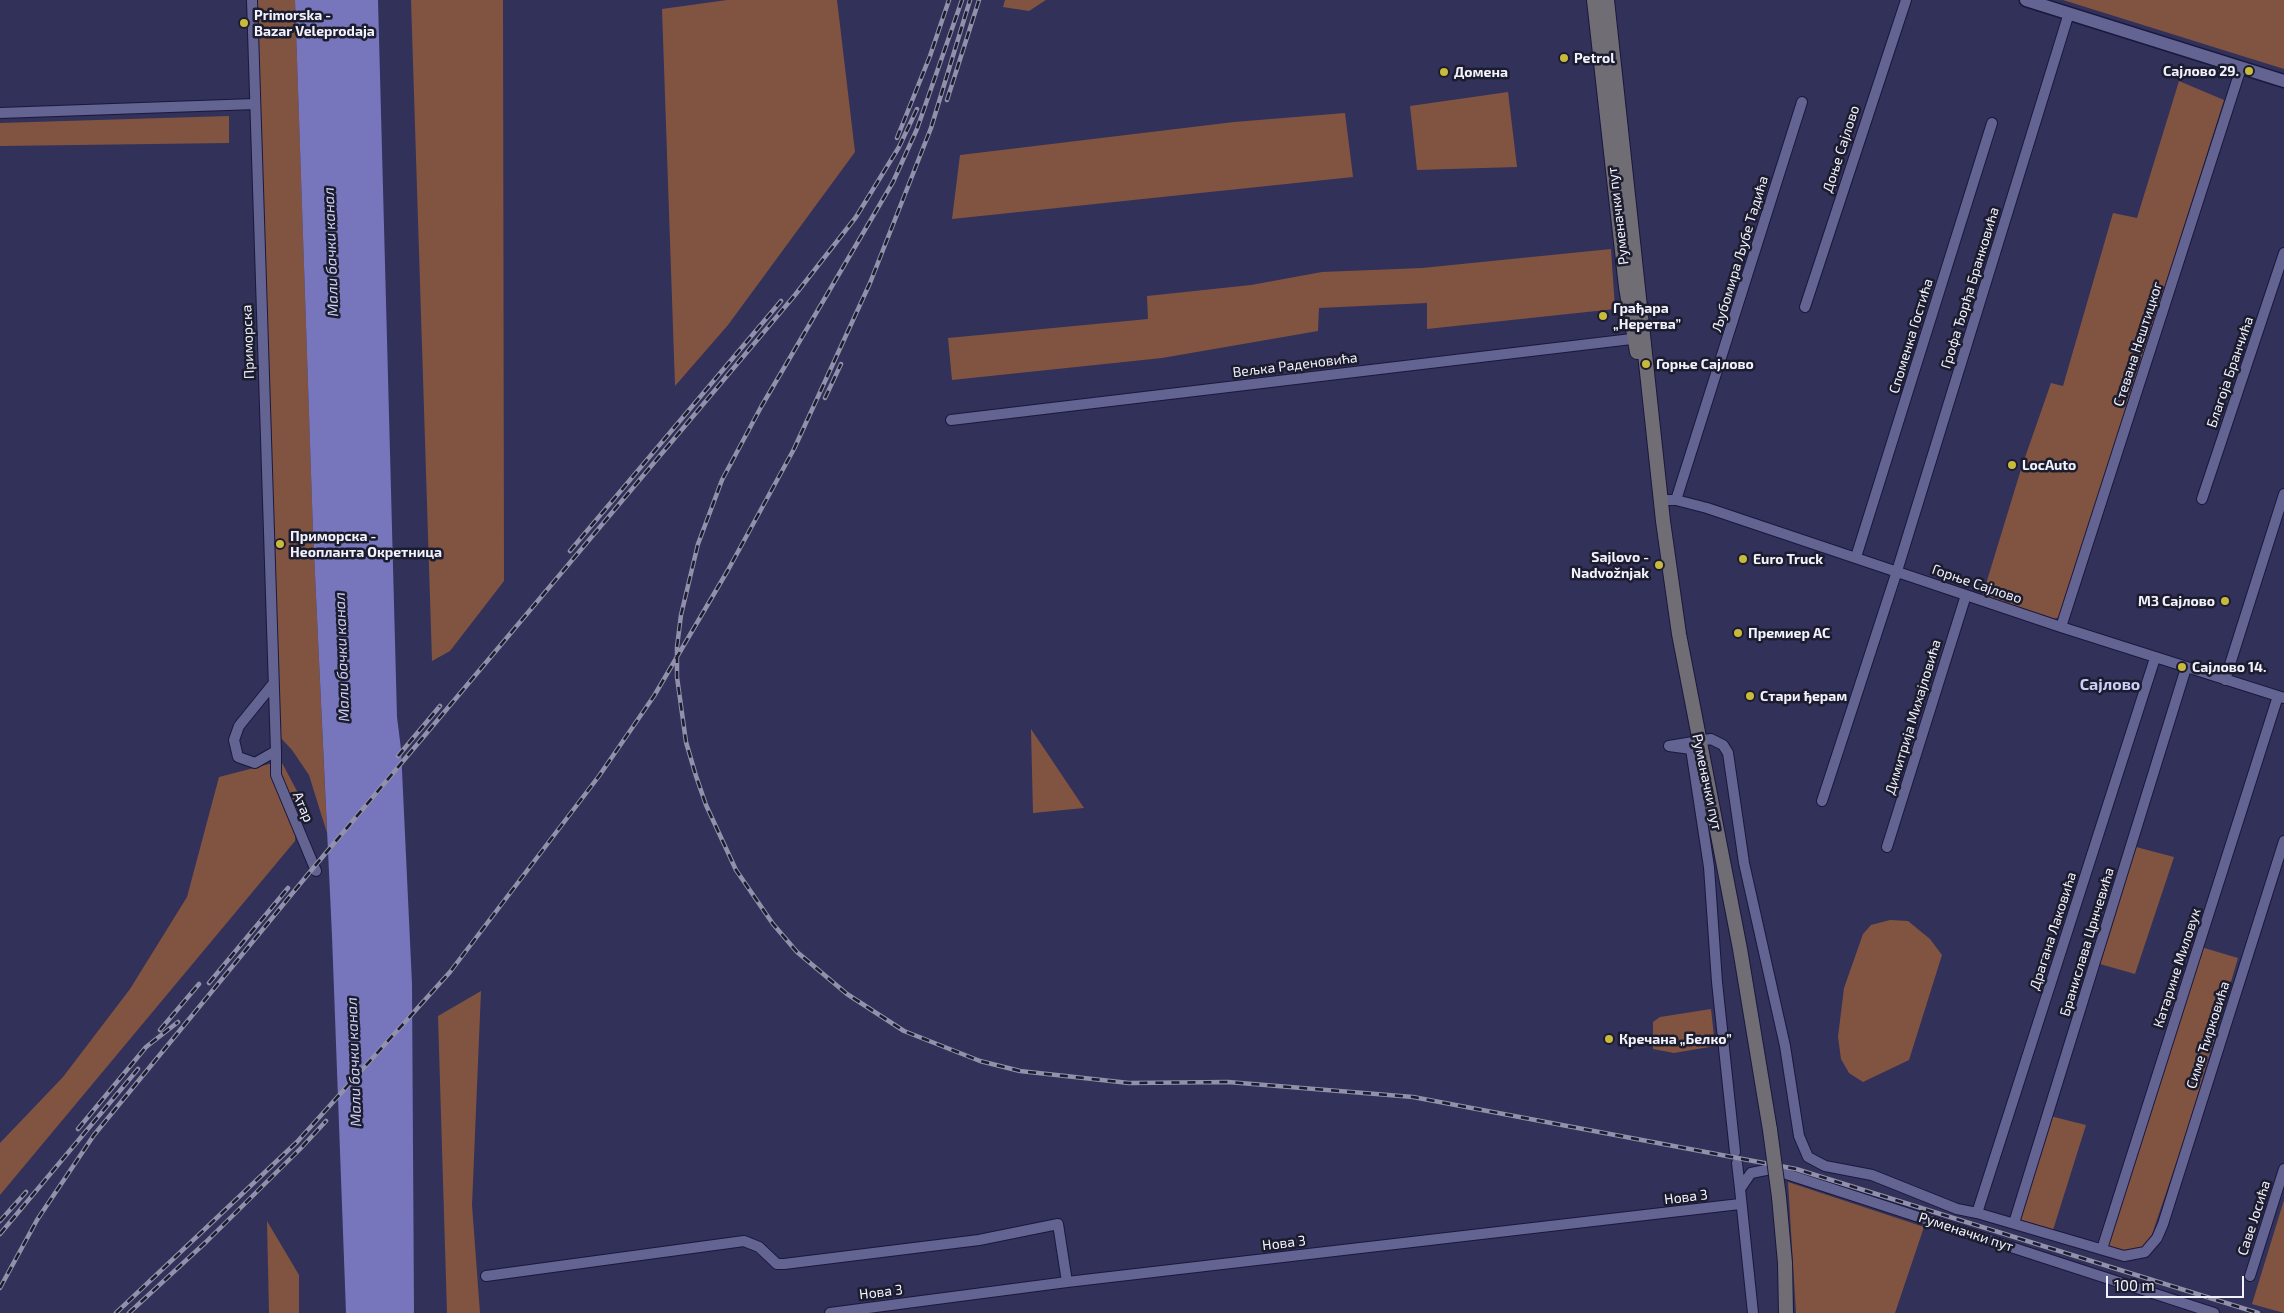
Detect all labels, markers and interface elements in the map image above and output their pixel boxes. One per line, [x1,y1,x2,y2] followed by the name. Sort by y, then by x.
[254,7,375,40] place label: Primorska - Bazar Veleprodaja
[238,17,250,29] marker: Primorska - Bazar Veleprodaja
[1574,50,1615,66] place label: Petrol
[1558,52,1570,64] marker: Petrol
[2163,63,2239,79] place label: Сајлово 29.
[1454,64,1508,80] place label: Домена
[2243,65,2255,77] marker: Сајлово 29.
[1438,66,1450,78] marker: Домена
[1819,103,1863,195] street label: Доње Сајлово
[1604,166,1632,266] street label: Руменачки пут
[1708,174,1772,334] street label: Љубомира Љубе Тадића
[320,187,342,317] water label: Мали бачки канал
[1937,205,2003,371] street label: Грофа Ђорђа Бранковића
[1886,276,1936,396] street label: Споменка Гостића
[2110,279,2166,409] street label: Стевана Нештицког
[1613,300,1681,332] place label: Грађара „Неретва”
[238,305,258,379] street label: Приморска
[1597,310,1609,322] marker: Грађара „Неретва”
[2203,314,2257,430] street label: Благоја Бранчића
[1232,349,1358,381] street label: Вељка Раденовића
[1656,356,1754,372] place label: Горње Сајлово
[1640,358,1652,370] marker: Горње Сајлово
[2022,457,2076,473] place label: LocAuto
[2006,459,2018,471] marker: LocAuto
[290,528,442,560] place label: Приморска - Неопланта Окретница
[274,538,286,550] marker: Приморска - Неопланта Окретница
[1571,549,1649,582] place label: Sajlovo - Nadvožnjak
[1753,551,1823,567] place label: Euro Truck
[1737,553,1749,565] marker: Euro Truck
[1653,559,1665,571] marker: Sajlovo - Nadvožnjak
[1930,561,2024,607] street label: Горње Сајлово
[331,592,353,722] water label: Мали бачки канал
[2138,593,2215,609] place label: МЗ Сајлово
[2219,595,2231,607] marker: МЗ Сајлово
[1748,625,1830,641] place label: Премиер АС
[1732,627,1744,639] marker: Премиер АС
[1881,637,1945,797] street label: Димитрија Михајловића
[2192,659,2266,675] place label: Сајлово 14.
[2176,661,2188,673] marker: Сајлово 14.
[2080,675,2140,695] district label: Сајлово
[1760,688,1847,704] place label: Стари ђерам
[1744,690,1756,702] marker: Стари ђерам
[1689,732,1725,832] street label: Руменачки пут
[289,789,317,825] street label: Атар
[2056,866,2118,1018] street label: Бранислава Црнчевића
[2026,870,2080,992] street label: Драгана Лаковића
[2150,906,2204,1030] street label: Катарине Миловук
[2183,979,2233,1091] street label: Симе Ћирковића
[343,997,365,1127] water label: Мали бачки канал
[1619,1031,1732,1047] place label: Кречана „Белко”
[1603,1033,1615,1045] marker: Кречана „Белко”
[2234,1178,2274,1258] street label: Саве Јосића
[1663,1186,1709,1208] street label: Нова 3
[1917,1209,2015,1255] street label: Руменачки пут
[1261,1232,1307,1254] street label: Нова 3
[2109,1266,2246,1298] scale bar
[2114,1276,2155,1294] text: 100 m
[858,1281,904,1303] street label: Нова 3

